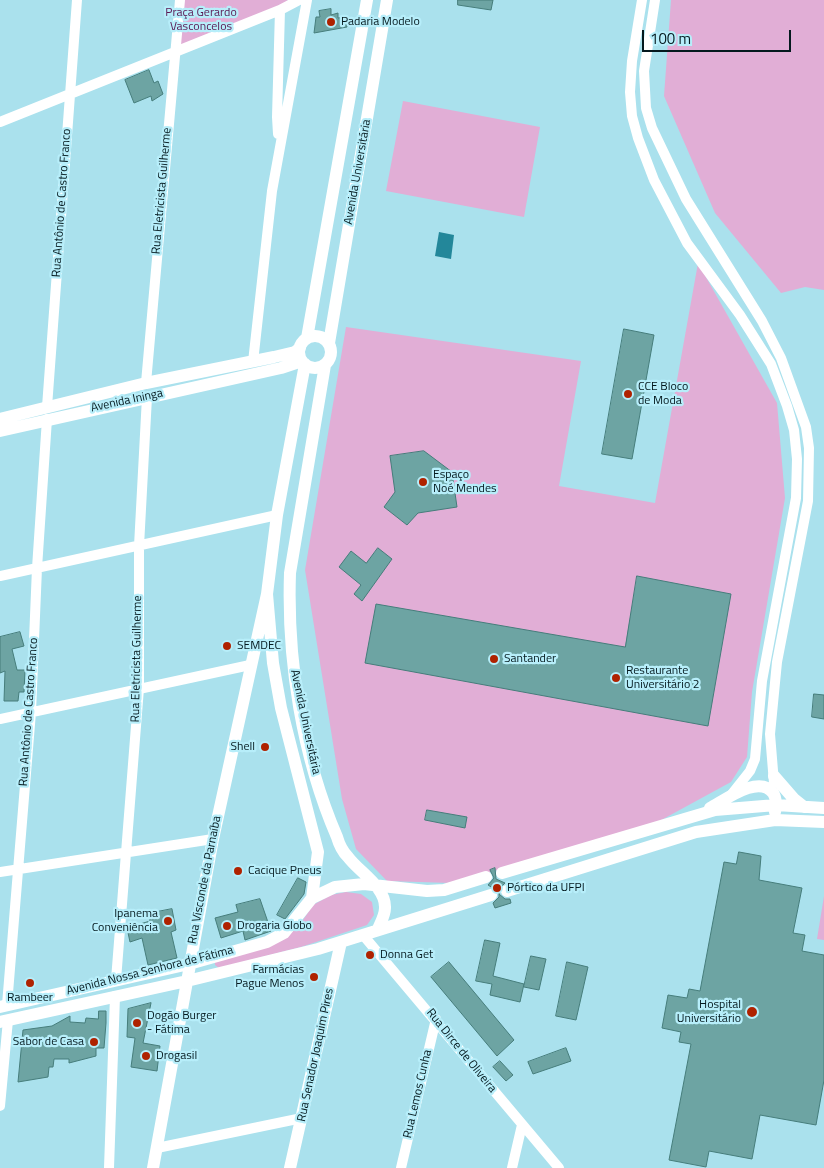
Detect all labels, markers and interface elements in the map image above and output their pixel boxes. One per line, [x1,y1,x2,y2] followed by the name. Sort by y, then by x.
[165,6,237,34] park label: Praça Gerardo Vasconcelos
[341,15,420,29] place label: Padaria Modelo
[325,16,337,28] marker: Padaria Modelo
[644,20,793,52] scale bar
[650,27,691,50] text: 100 m
[342,118,374,226] street label: Avenida Universitária
[149,127,175,255] street label: Rua Eletricista Guilherme
[50,128,74,278] street label: Rua Antônio de Castro Franco
[638,380,688,408] place label: CCE Bloco de Moda
[90,386,164,416] street label: Avenida Ininga
[622,388,634,400] marker: CCE Bloco de Moda
[433,468,497,496] place label: Espaço Noé Mendes
[417,476,429,488] marker: Espaço Noé Mendes
[129,595,145,723] street label: Rua Eletricista Guilherme
[17,637,41,787] street label: Rua Antônio de Castro Franco
[237,639,281,653] place label: SEMDEC
[221,640,233,652] marker: SEMDEC
[504,652,556,666] place label: Santander
[488,653,500,665] marker: Santander
[626,664,700,692] place label: Restaurante Universitário 2
[287,668,323,776] street label: Avenida Universitária
[610,672,622,684] marker: Restaurante Universitário 2
[230,740,255,754] place label: Shell
[259,741,271,753] marker: Shell
[186,815,224,945] street label: Rua Visconde da Parnaíba
[248,864,321,878] place label: Cacique Pneus
[232,865,244,877] marker: Cacique Pneus
[507,881,585,895] place label: Pórtico da UFPI
[491,882,503,894] marker: Pórtico da UFPI
[92,907,158,935] place label: Ipanema Conveniência
[162,915,174,927] marker: Ipanema Conveniência
[237,919,312,933] place label: Drogaria Globo
[221,920,233,932] marker: Drogaria Globo
[65,943,235,999] street label: Avenida Nossa Senhora de Fátima
[380,948,433,962] place label: Donna Get
[364,949,376,961] marker: Donna Get
[235,963,304,991] place label: Farmácias Pague Menos
[308,971,320,983] marker: Farmácias Pague Menos
[24,977,36,989] marker: Rambeer
[295,987,337,1123] street label: Rua Senador Joaquim Pires
[7,991,53,1005] place label: Rambeer
[677,998,741,1026] place label: Hospital Universitário
[745,1005,759,1019] marker: Hospital Universitário
[423,1006,499,1096] street label: Rua Dirce de Oliveira
[147,1009,216,1037] place label: Dogão Burger - Fátima
[131,1017,143,1029] marker: Dogão Burger - Fátima
[13,1035,84,1049] place label: Sabor de Casa
[88,1036,100,1048] marker: Sabor de Casa
[401,1048,435,1140] street label: Rua Lemos Cunha
[156,1049,197,1063] place label: Drogasil
[140,1050,152,1062] marker: Drogasil

